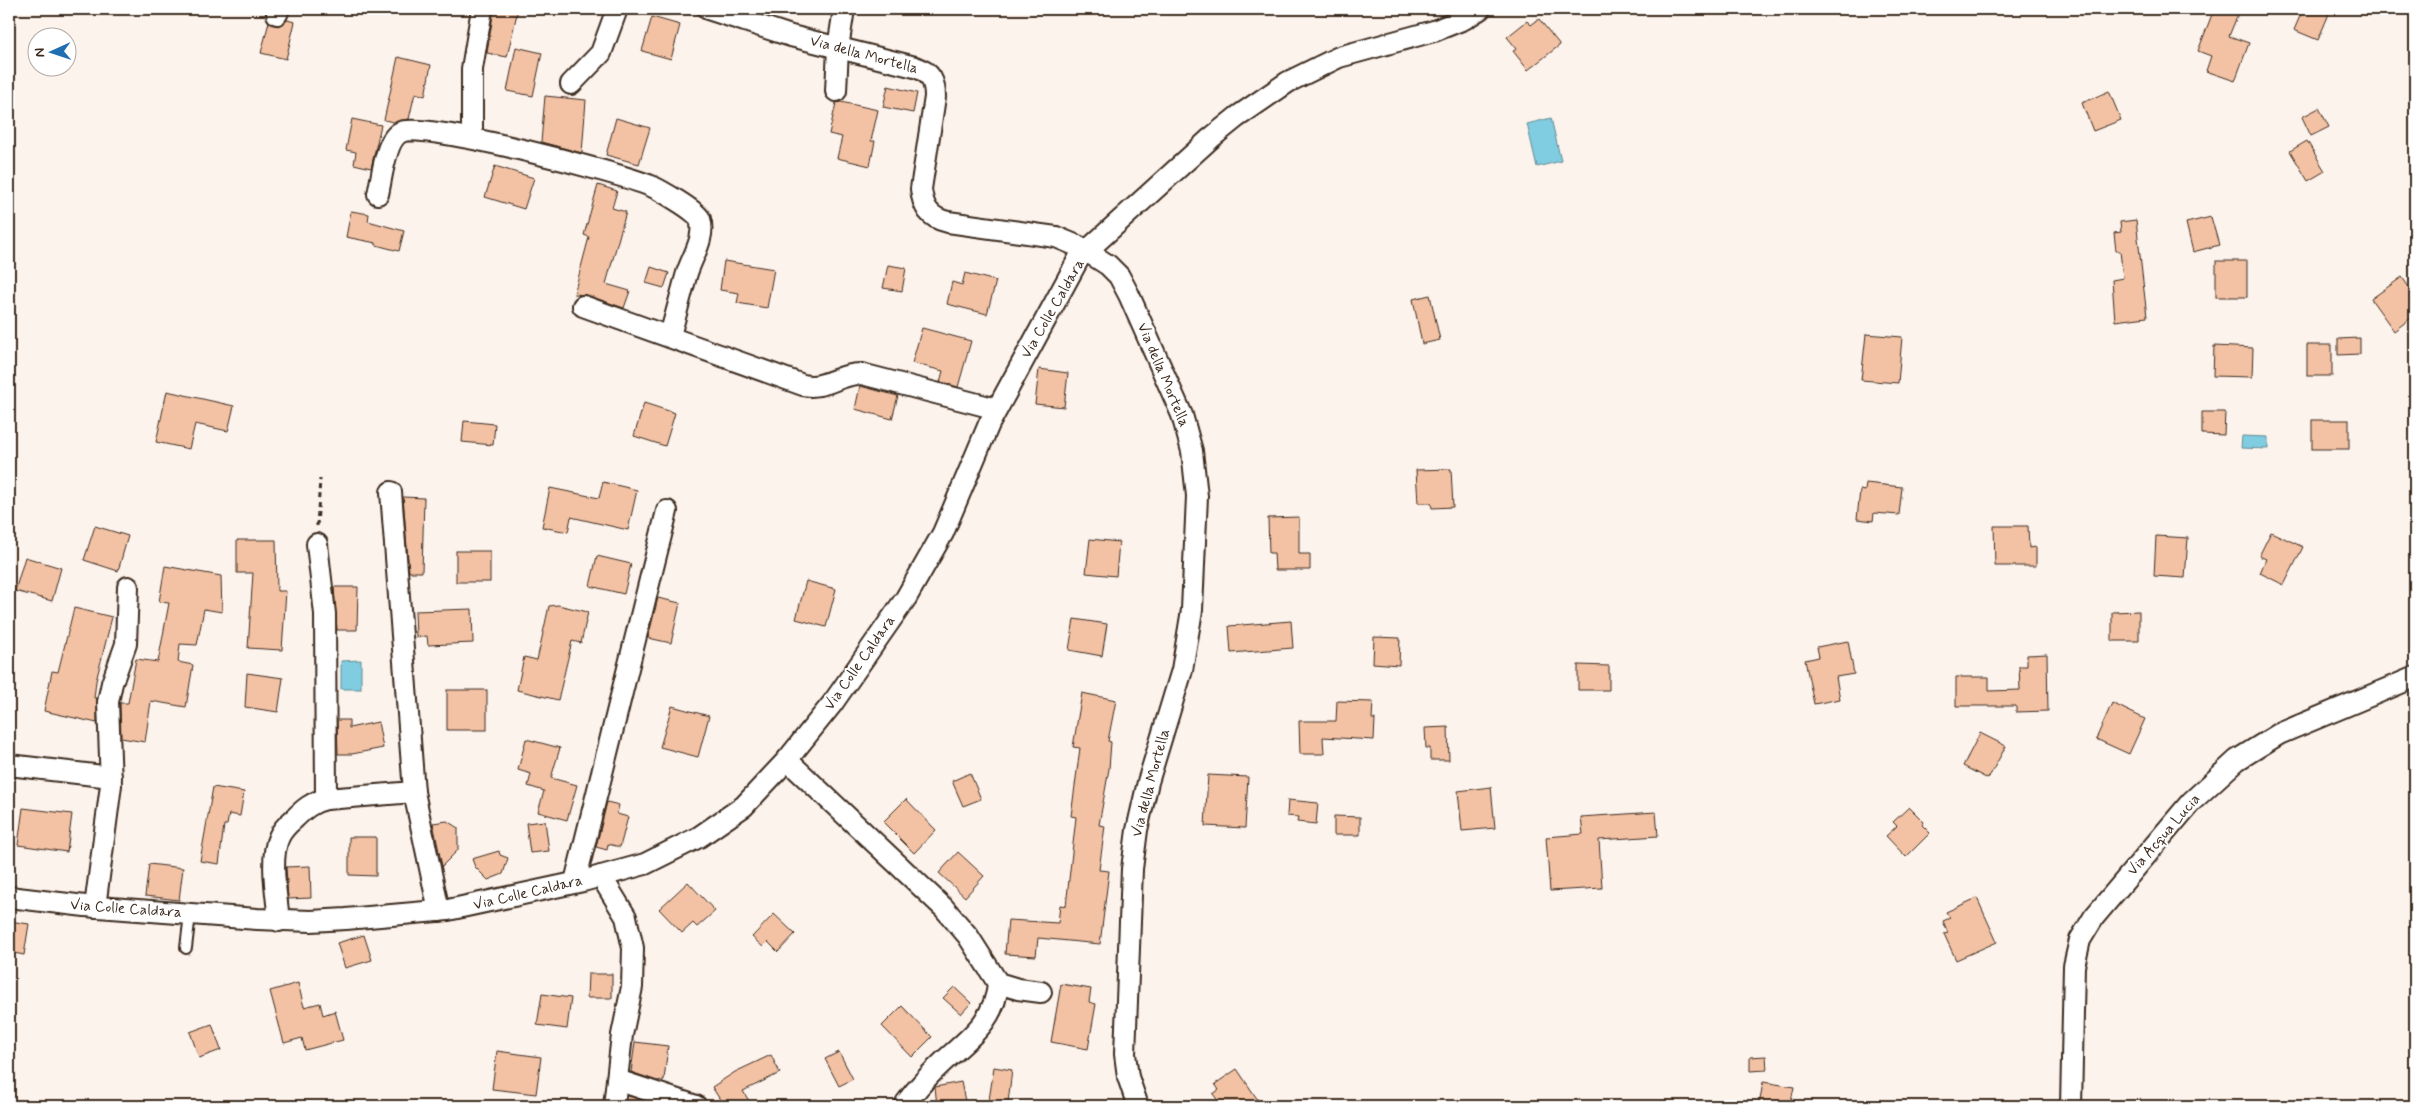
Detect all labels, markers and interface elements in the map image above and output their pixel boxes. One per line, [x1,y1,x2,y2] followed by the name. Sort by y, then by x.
[28,28,78,78] north arrow
[808,31,921,79] street label: Via della Mortella
[31,47,49,58] text: N
[1016,255,1090,362] street label: Via Colle Caldara
[1132,320,1194,430] street label: Via della Mortella
[820,611,900,714] street label: Via Colle Caldara
[1127,726,1175,839] street label: Via della Mortella
[2123,790,2205,880] street label: Via Acqua Lucia
[471,871,585,915] street label: Via Colle Caldara
[70,895,183,923] street label: Via Colle Caldara

